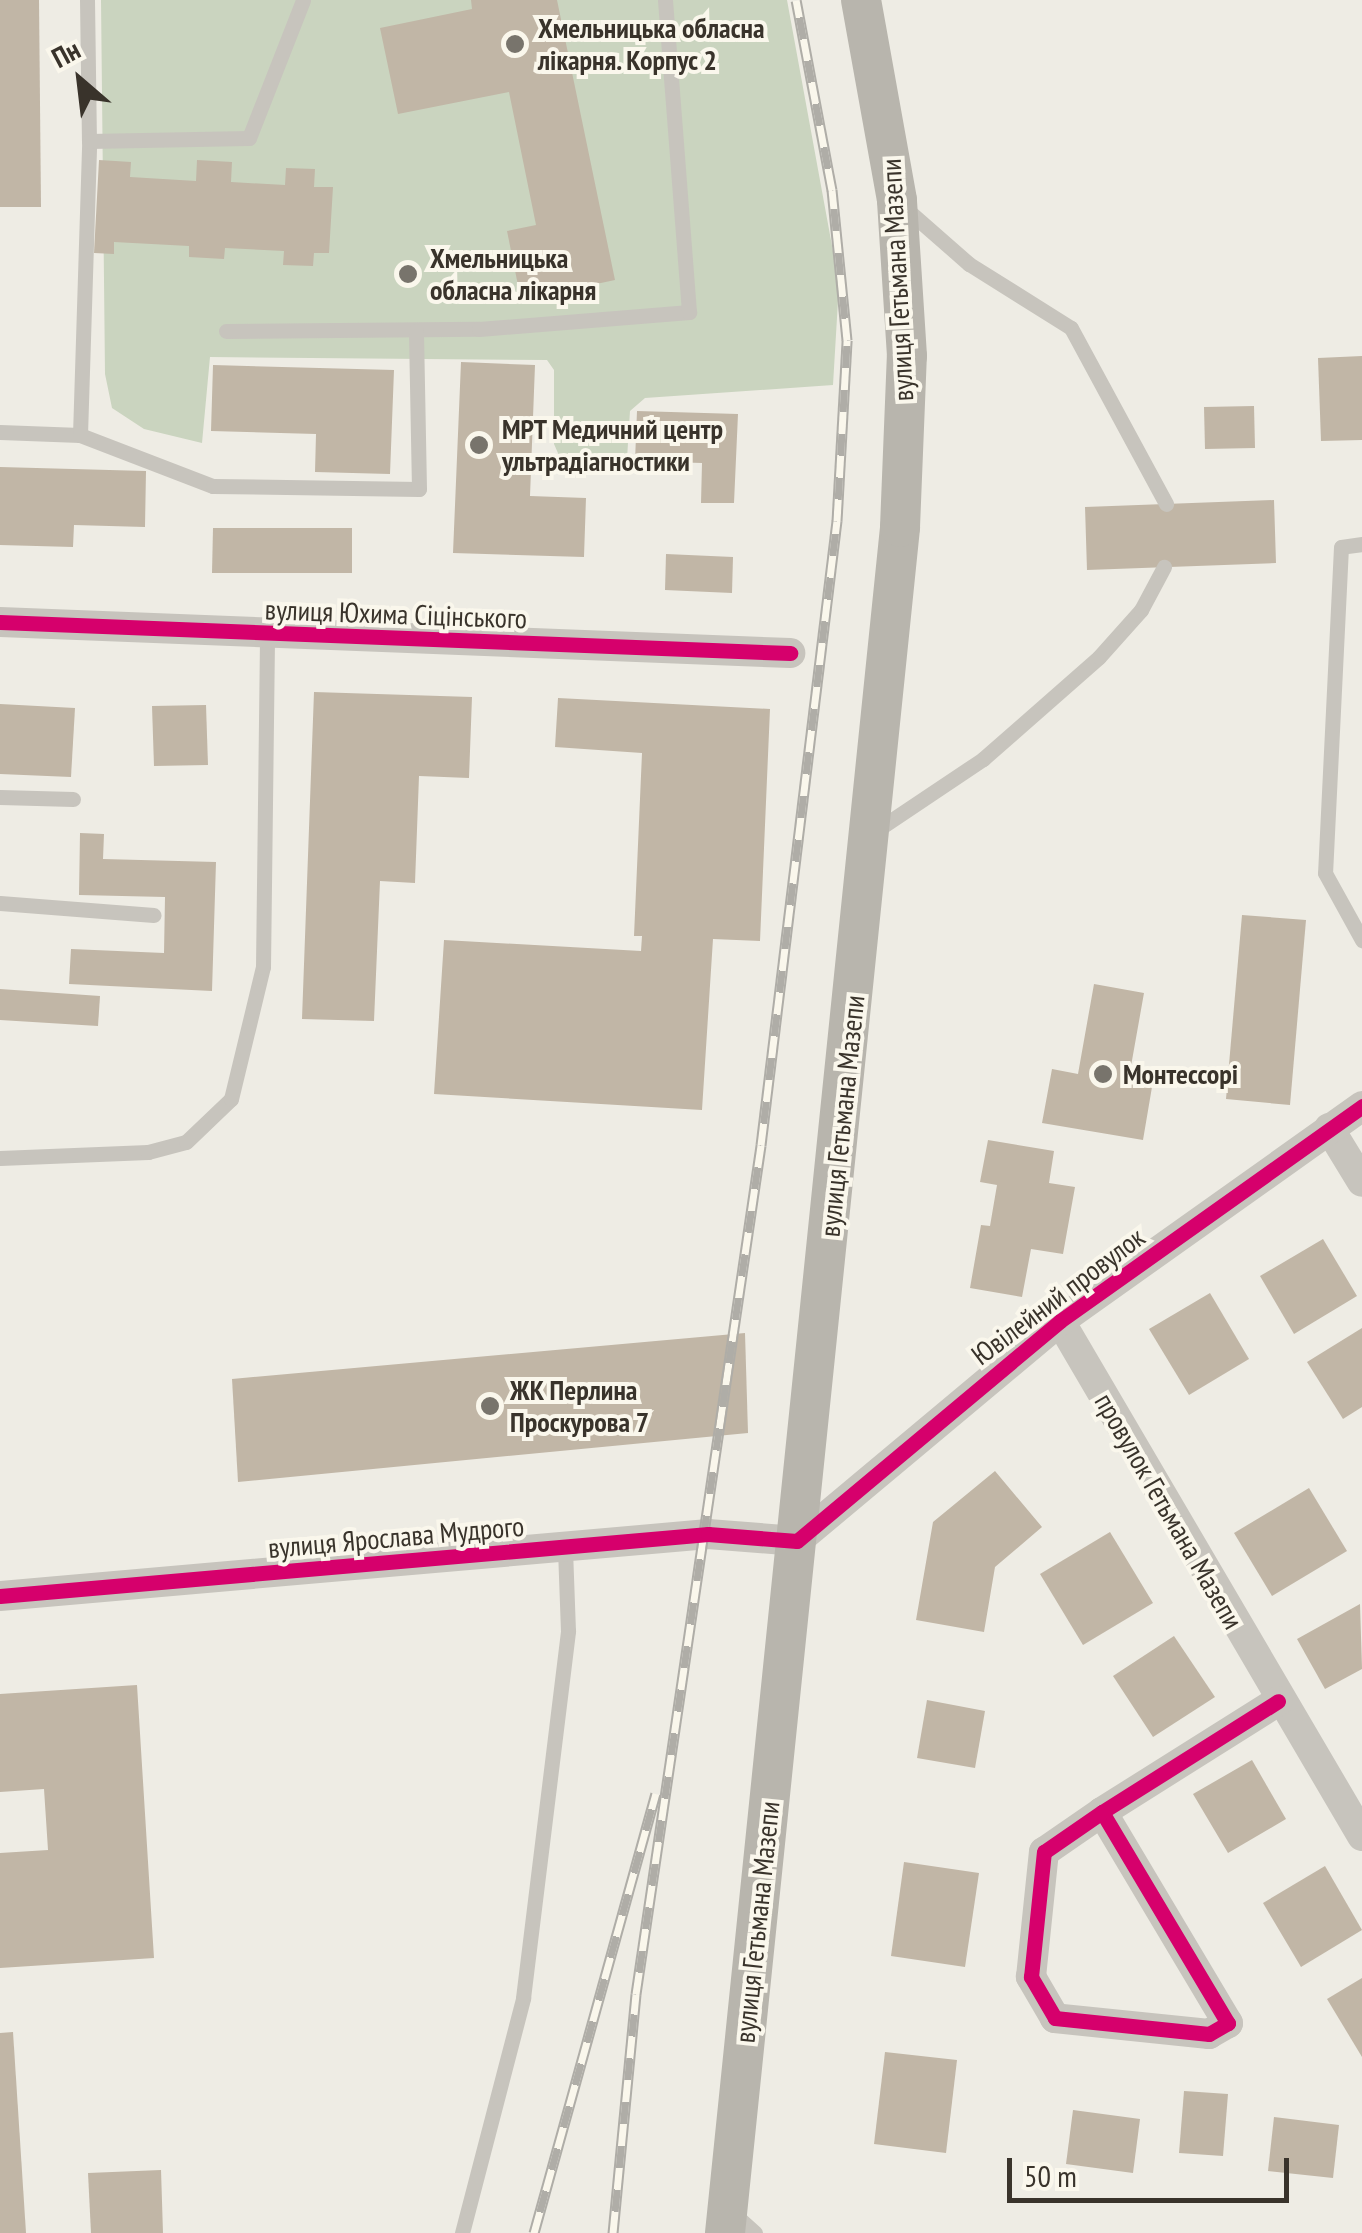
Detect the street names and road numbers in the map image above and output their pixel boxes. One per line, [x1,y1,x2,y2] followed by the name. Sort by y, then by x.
[874,158,920,402] street label: вулиця Гетьмана Мазепи
[264,593,528,635] street label: вулиця Юхима Сіцінського
[813,994,871,1238] street label: вулиця Гетьмана Мазепи
[965,1220,1151,1372] street label: Ювілейний провулок
[1088,1387,1250,1635] street label: провулок Гетьмана Мазепи
[267,1509,525,1565] street label: вулиця Ярослава Мудрого
[728,1800,786,2044] street label: вулиця Гетьмана Мазепи

